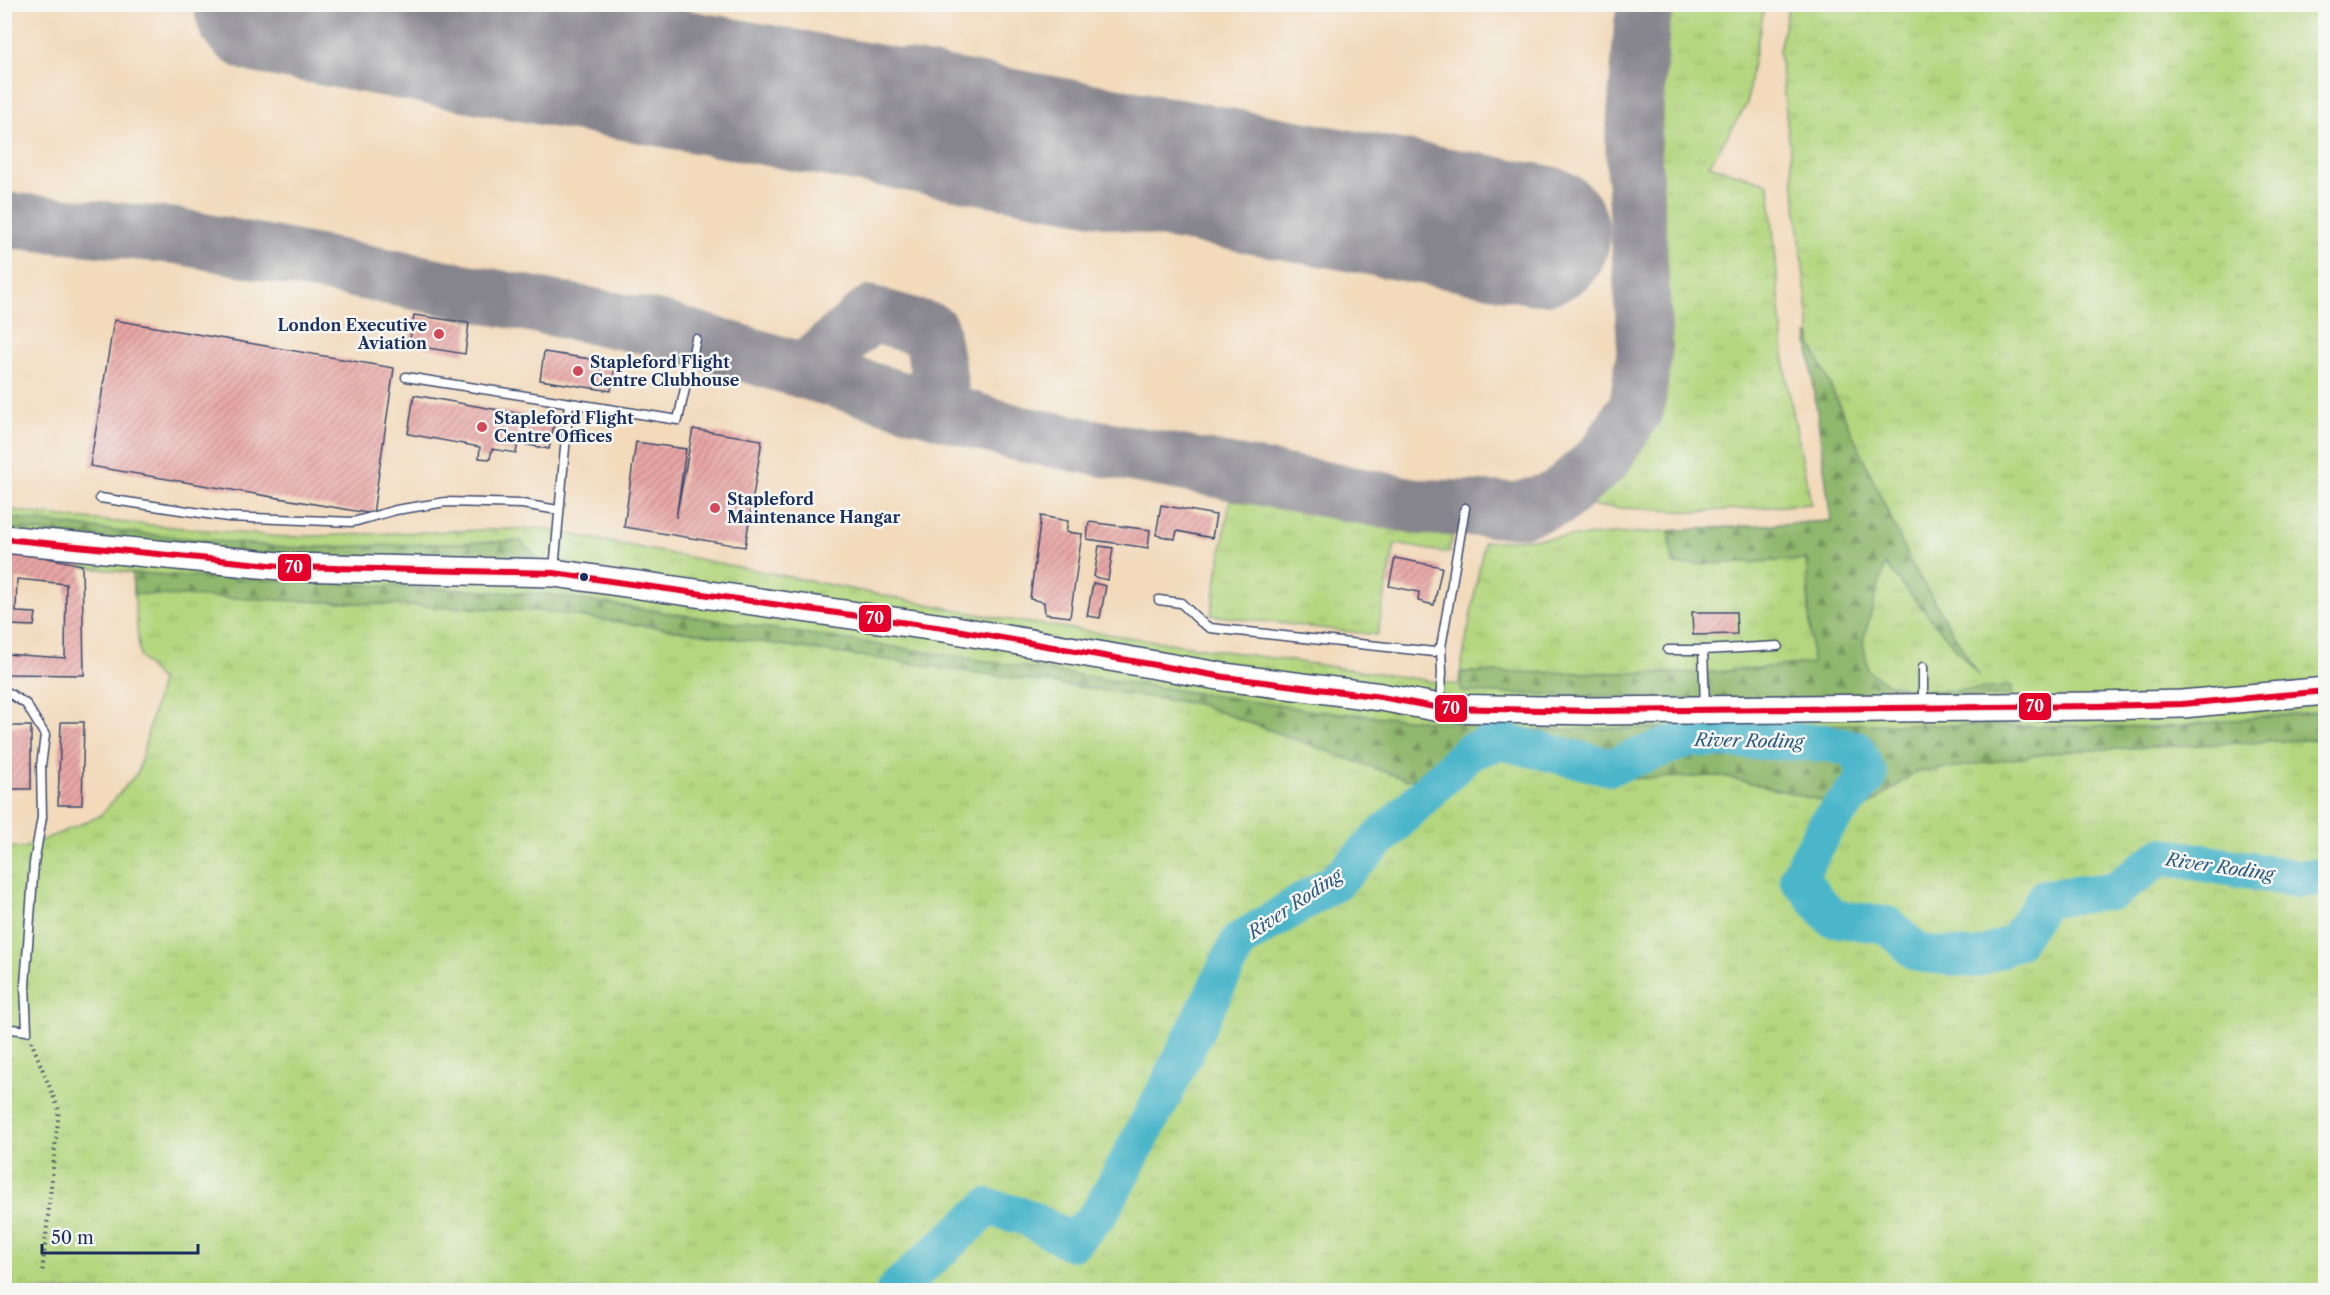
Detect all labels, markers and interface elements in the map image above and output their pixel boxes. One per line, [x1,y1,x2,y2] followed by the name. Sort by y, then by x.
[277,315,427,353] place label: London Executive Aviation
[432,327,446,341] marker: London Executive Aviation
[590,352,740,390] place label: Stapleford Flight Centre Clubhouse
[571,364,585,378] marker: Stapleford Flight Centre Clubhouse
[494,408,634,446] place label: Stapleford Flight Centre Offices
[475,420,489,434] marker: Stapleford Flight Centre Offices
[727,489,900,527] place label: Stapleford Maintenance Hangar
[708,501,722,515] marker: Stapleford Maintenance Hangar
[277,553,312,582] line badge: 70
[285,557,303,577] text: 70
[578,571,590,583] unlabelled marker
[858,604,892,633] line badge: 70
[866,608,884,628] text: 70
[2018,692,2052,721] line badge: 70
[1434,694,1468,723] line badge: 70
[2026,696,2044,716] text: 70
[1442,698,1460,718] text: 70
[1692,729,1805,753] water label: River Roding
[2163,848,2277,886] water label: River Roding
[1242,863,1348,945] water label: River Roding
[42,1217,198,1255] scale bar
[51,1227,94,1249] text: 50 m

